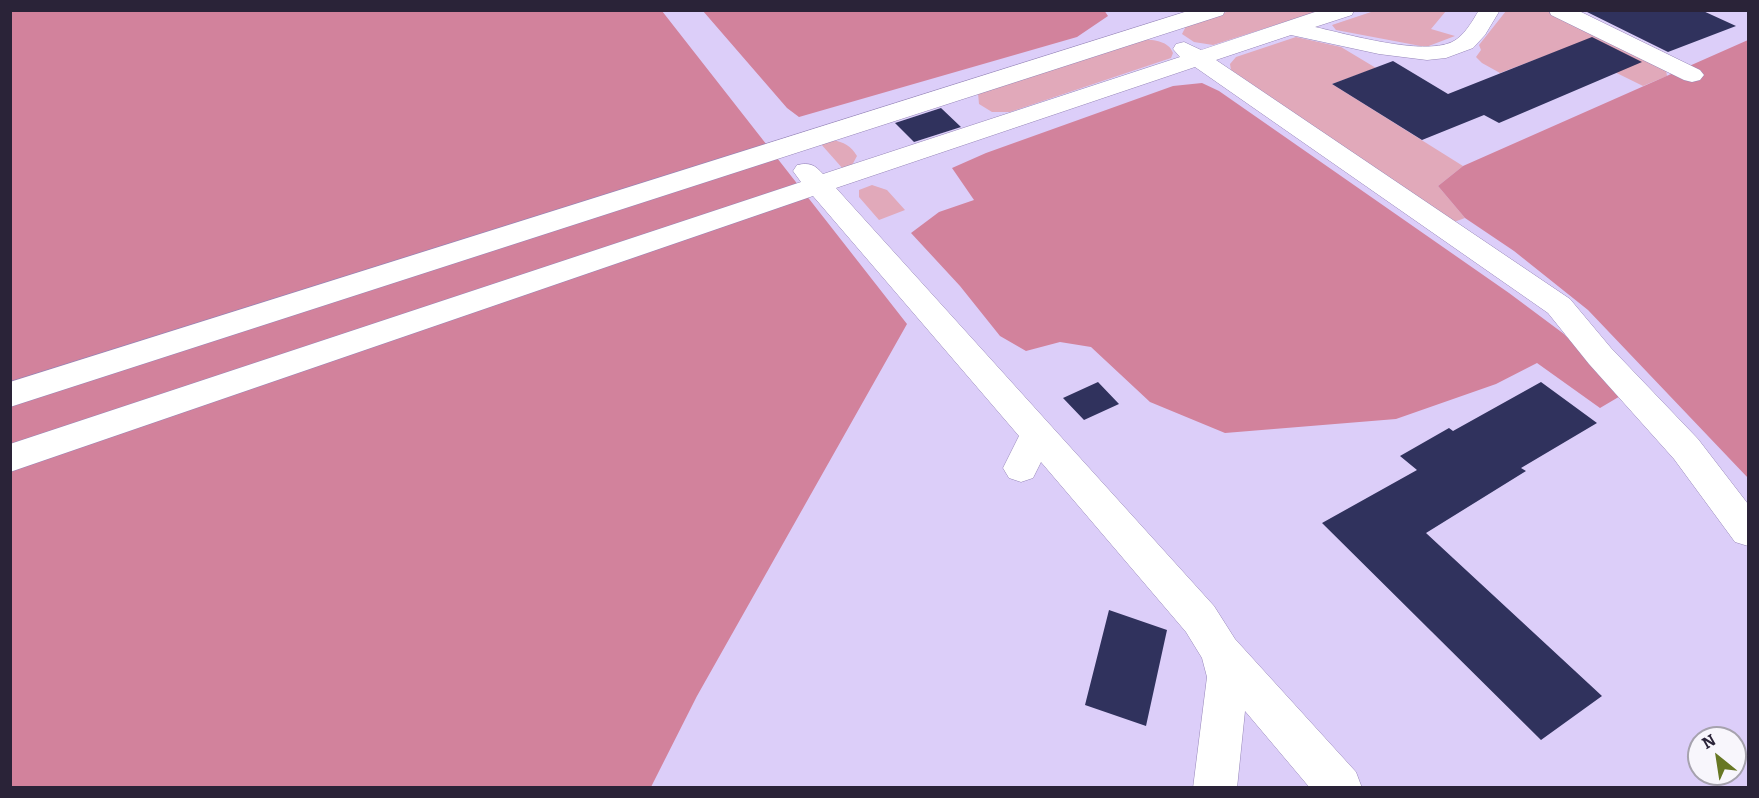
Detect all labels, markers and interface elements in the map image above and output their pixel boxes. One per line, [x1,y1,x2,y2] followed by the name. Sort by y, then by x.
[1687,726,1747,786] north arrow
[1699,730,1719,753] text: N

